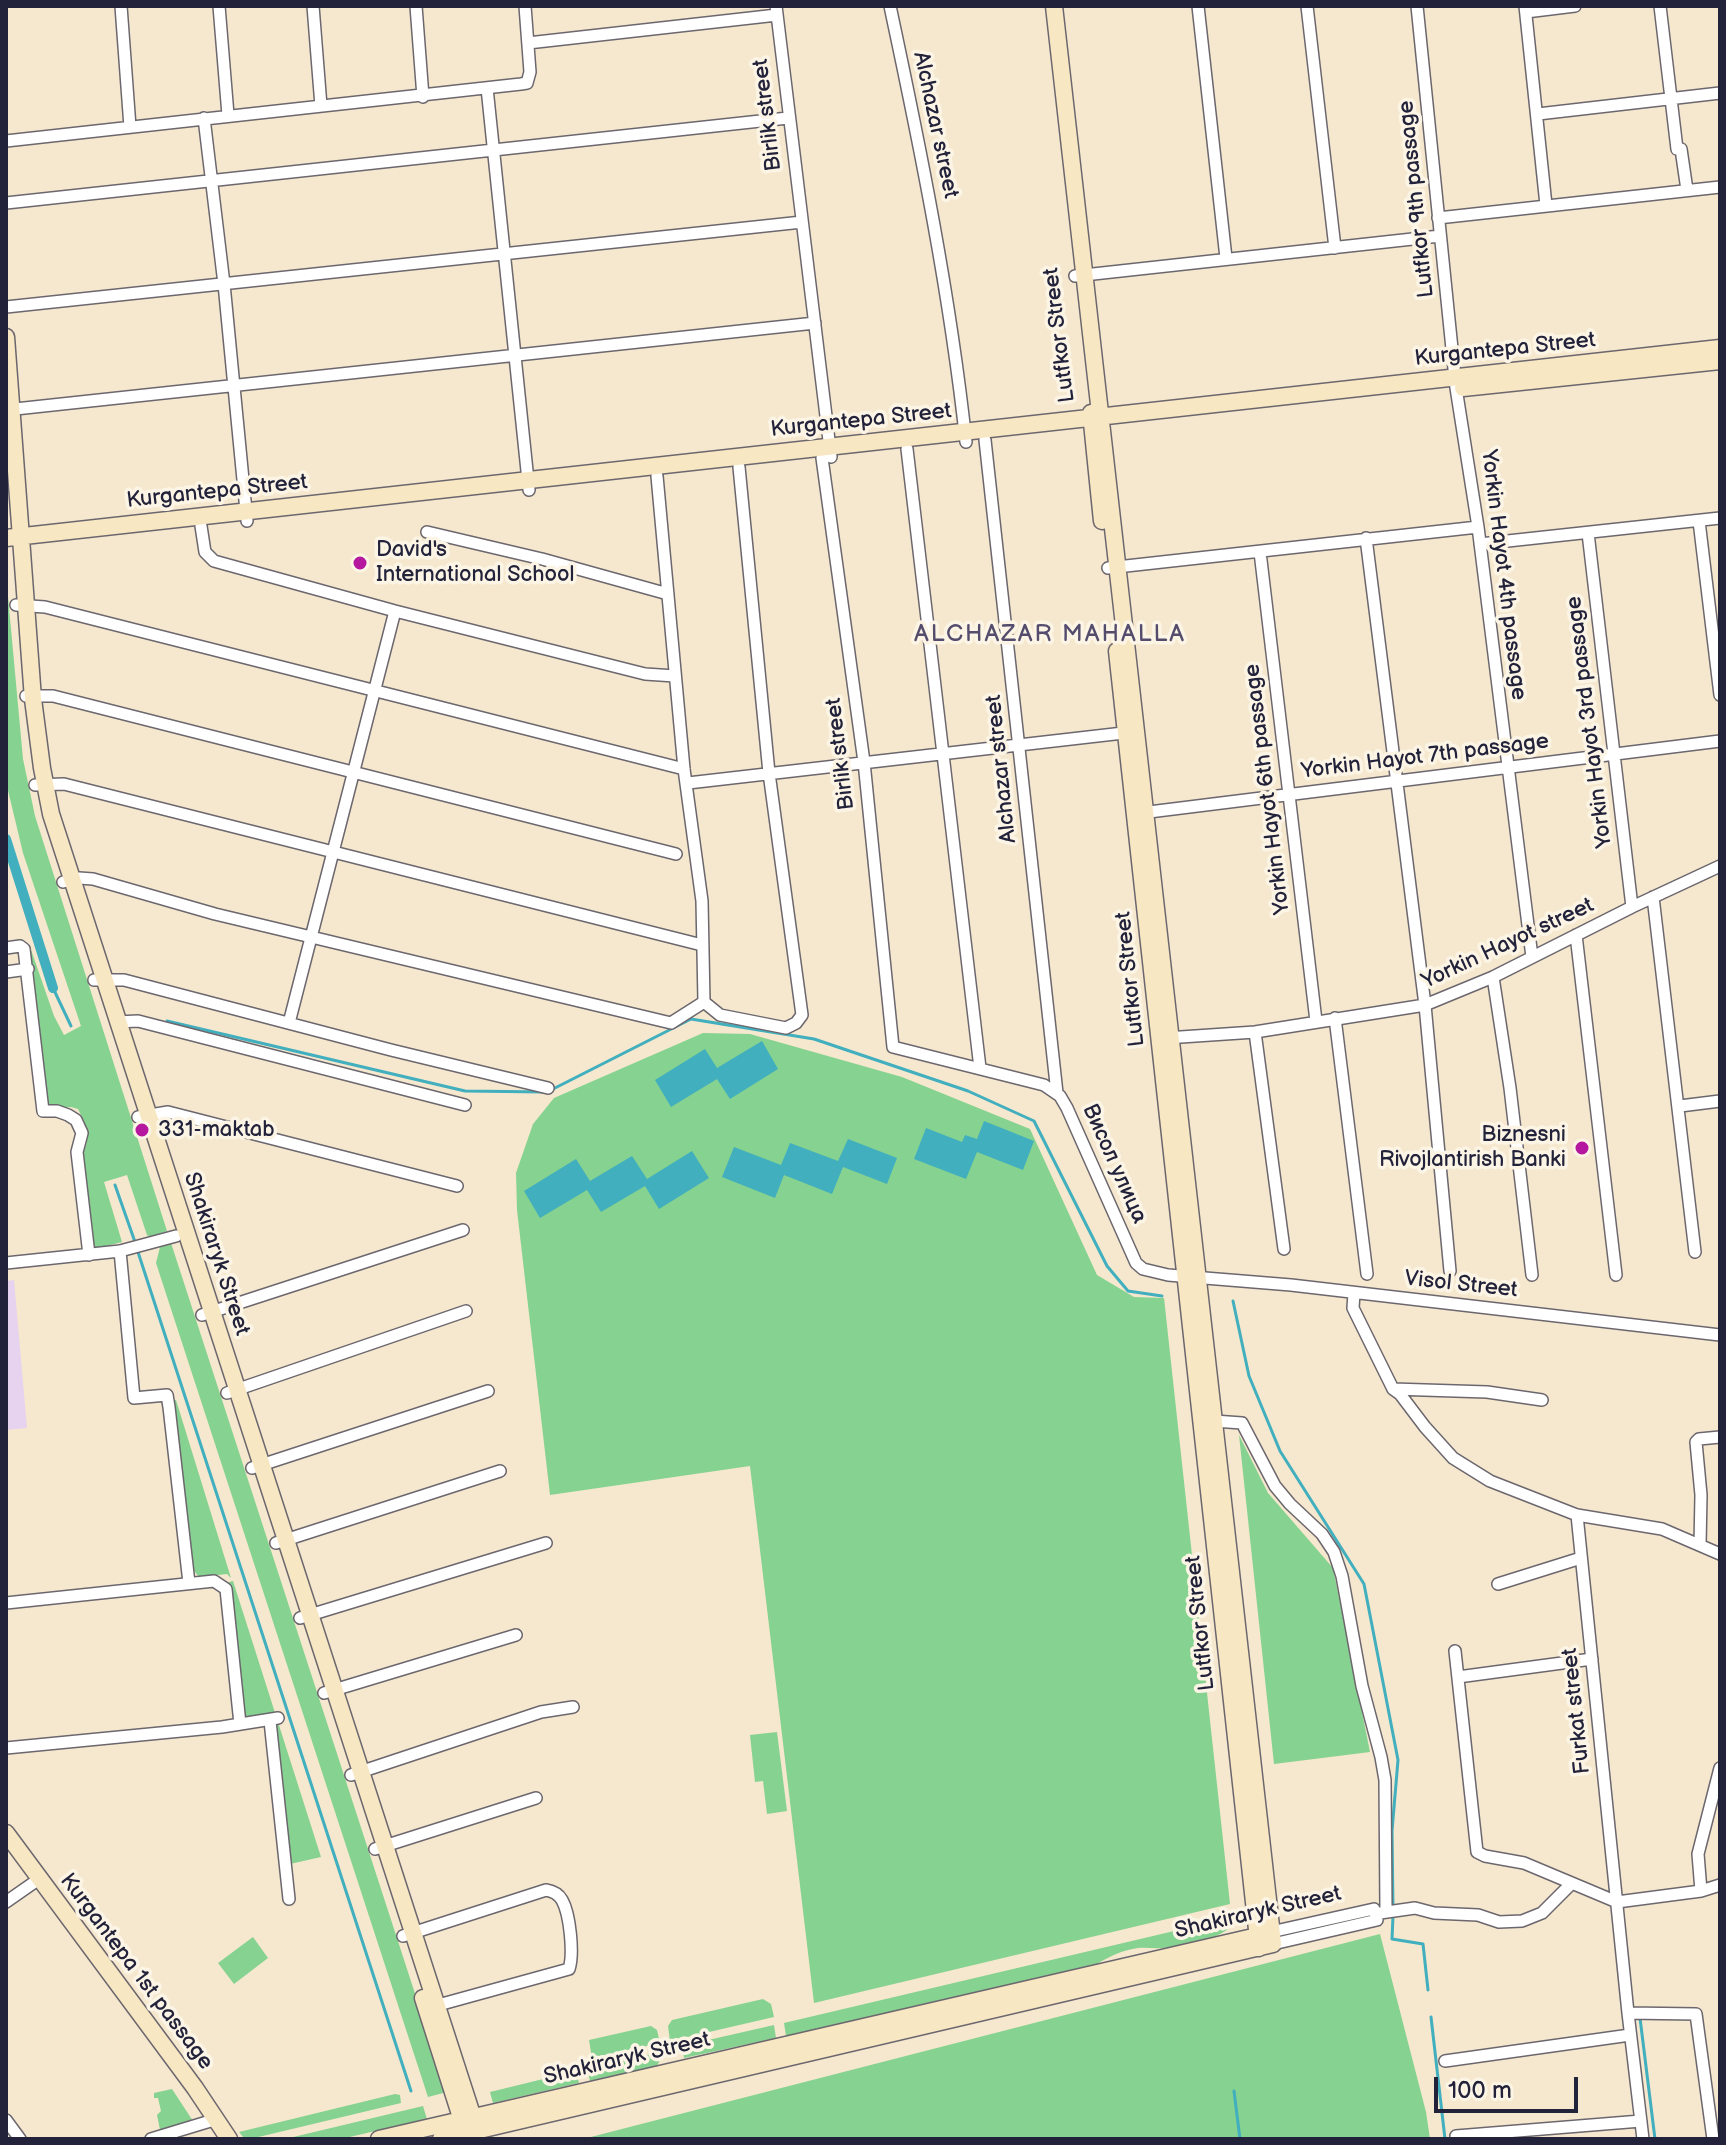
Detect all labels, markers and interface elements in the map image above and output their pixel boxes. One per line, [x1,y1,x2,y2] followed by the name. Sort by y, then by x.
[907,49,963,201] street label: Alchazar street
[748,57,788,173] street label: Birlik street
[1394,99,1440,299] street label: Lutfkor 9th passage
[1039,266,1081,404] street label: Lutfkor Street
[1413,327,1597,373] street label: Kurgantepa Street
[769,398,953,444] street label: Kurgantepa Street
[1475,448,1531,702] street label: Yorkin Hayot 4th passage
[125,469,309,515] street label: Kurgantepa Street
[376,537,574,588] place label: David's International School
[351,554,369,572] marker: David's International School
[1561,595,1619,849] street label: Yorkin Hayot 3rd passage
[914,621,1186,649] district label: ALCHAZAR MAHALLA
[1240,662,1296,916] street label: Yorkin Hayot 6th passage
[981,693,1023,845] street label: Alchazar street
[821,696,861,812] street label: Birlik street
[1300,729,1550,785] street label: Yorkin Hayot 7th passage
[1418,893,1598,995] street label: Yorkin Hayot street
[1111,910,1151,1048] street label: Lutfkor Street
[1076,1100,1152,1228] street label: Висол улица
[158,1117,275,1143] place label: 331-maktab
[133,1121,151,1139] marker: 331-maktab
[1379,1122,1566,1174] place label: Biznesni Rivojlantirish Banki
[1573,1139,1591,1157] marker: Biznesni Rivojlantirish Banki
[177,1169,255,1339] street label: Shakiraryk Street
[1403,1266,1519,1304] street label: Visol Street
[1181,1554,1221,1692] street label: Lutfkor Street
[1557,1647,1597,1775] street label: Furkat street
[54,1869,218,2075] street label: Kurgantepa 1st passage
[1172,1881,1344,1945] street label: Shakiraryk Street
[541,2027,713,2091] street label: Shakiraryk Street
[1438,2061,1582,2111] scale bar
[1448,2076,1512,2105] text: 100 m

